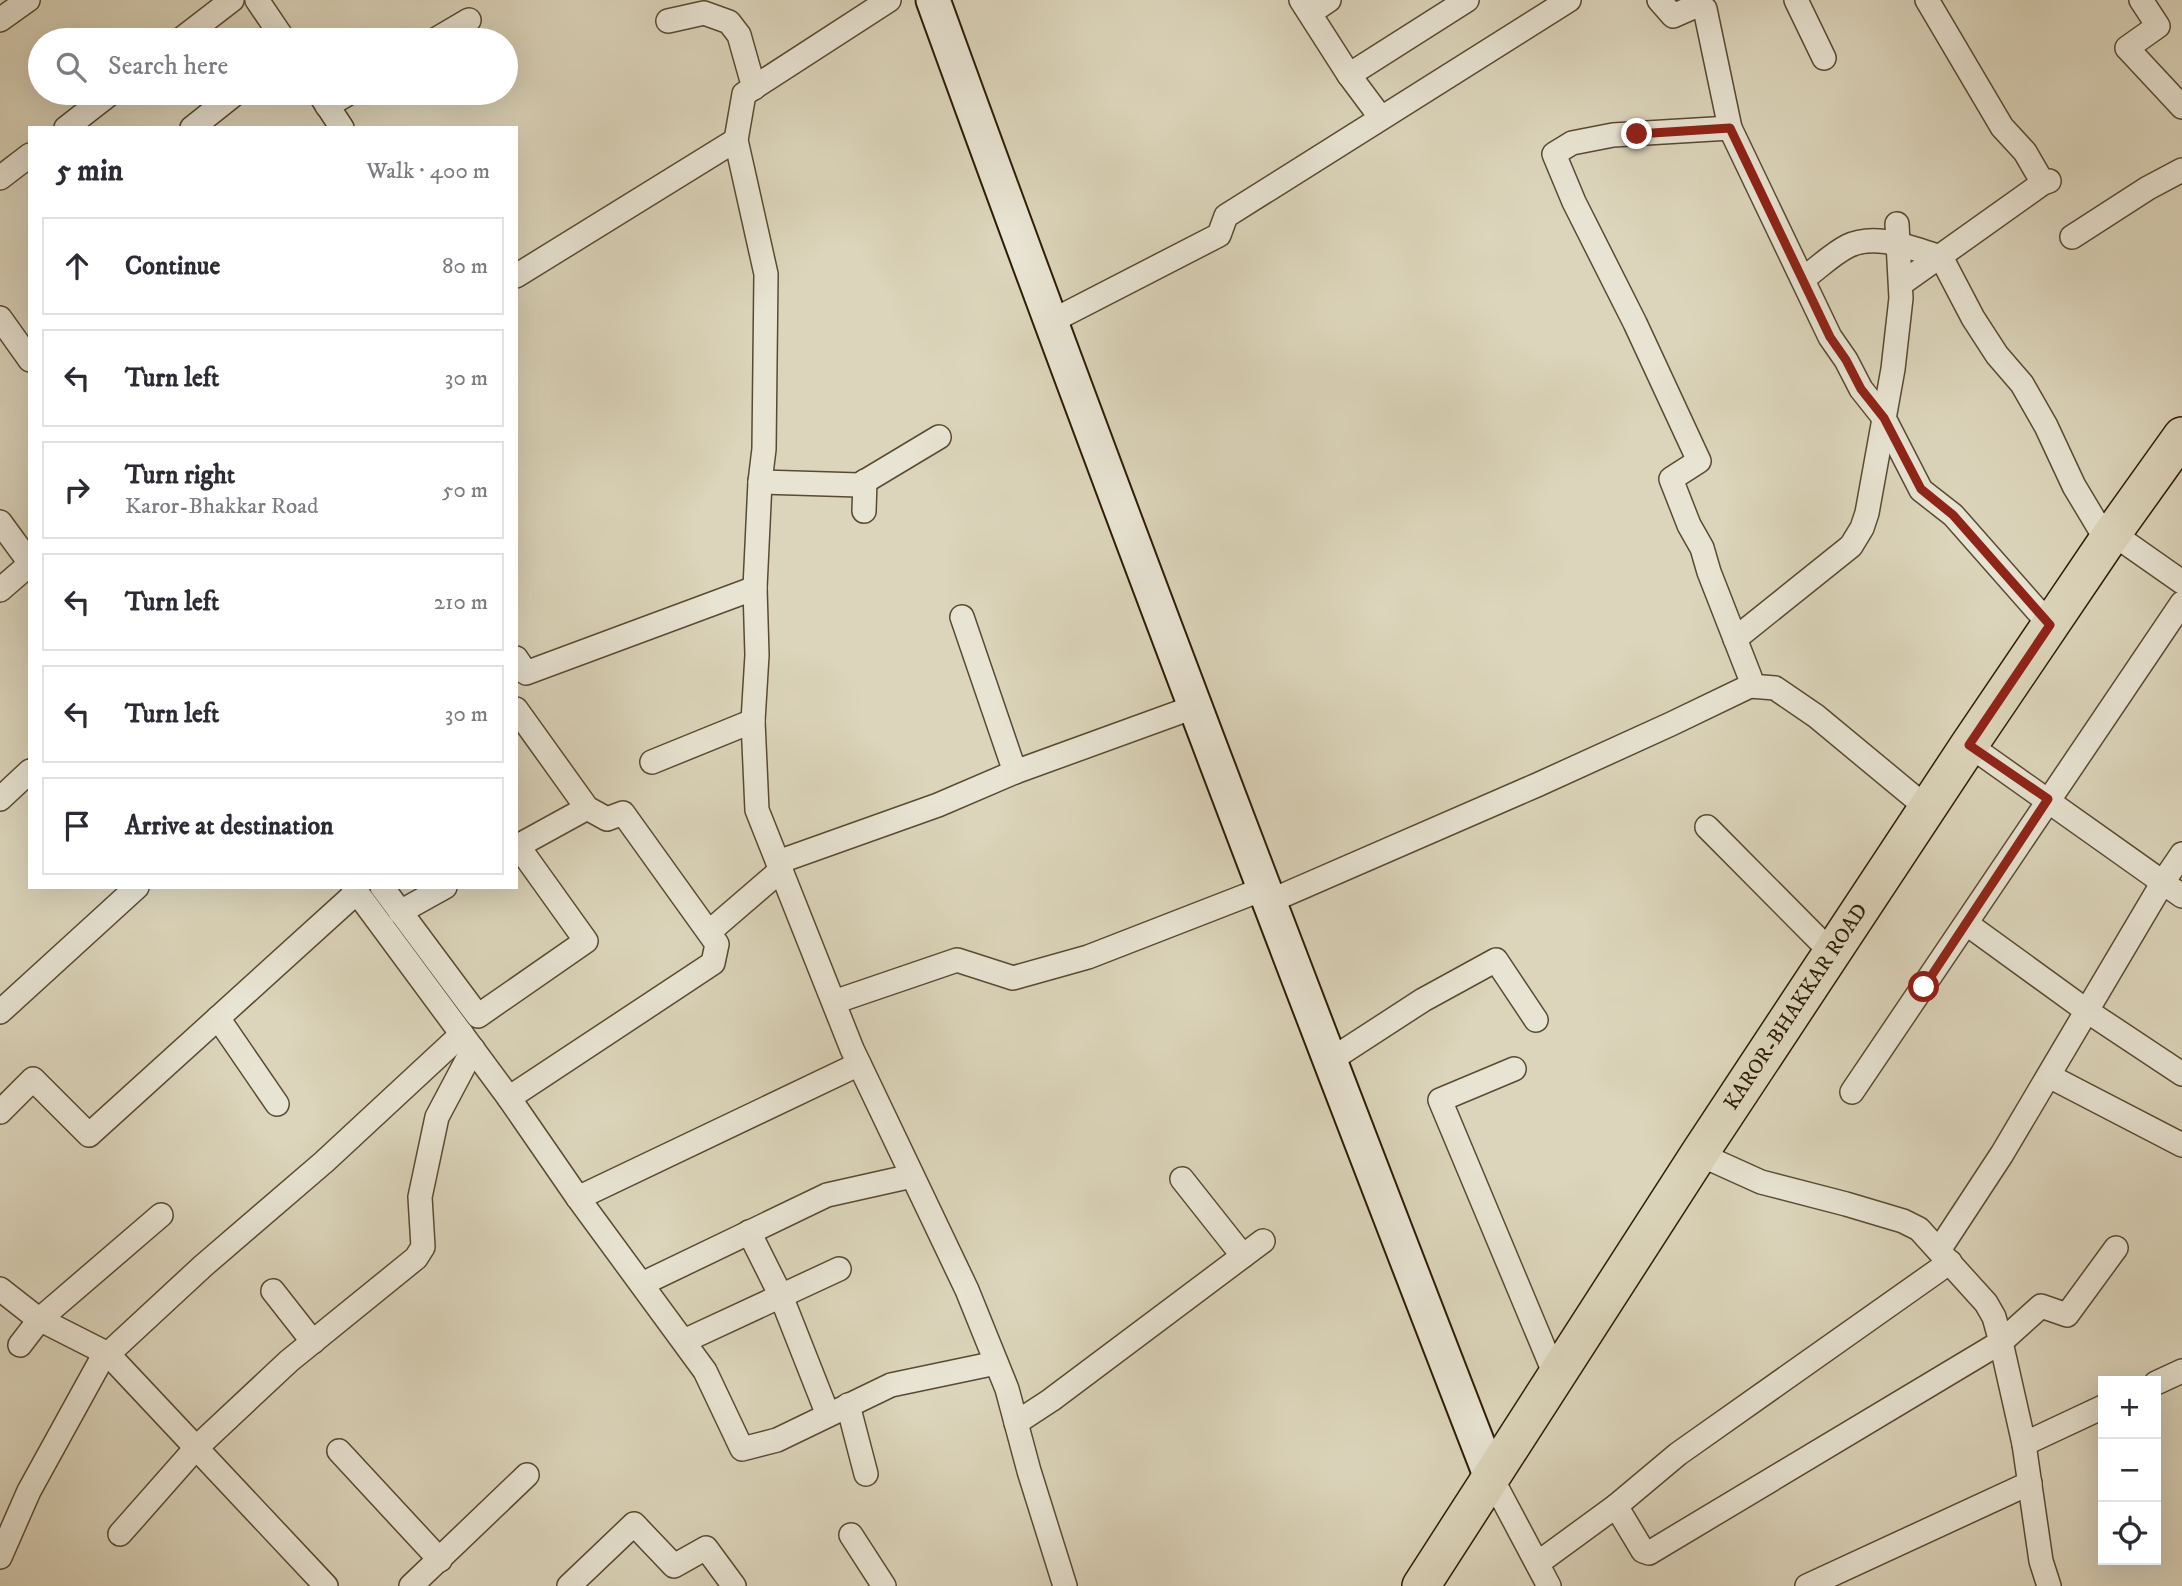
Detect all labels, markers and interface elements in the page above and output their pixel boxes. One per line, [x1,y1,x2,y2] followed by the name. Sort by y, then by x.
[28,28,518,105] search box
[52,48,90,86] icon: search
[108,50,228,83] text: Search here
[1621,118,1652,149] route end
[56,153,123,190] text: 5 min
[367,157,490,186] text: Walk · 400 m
[58,247,96,285] icon: ahead
[125,250,220,283] text: Continue
[442,252,488,281] text: 80 m
[58,359,96,397] icon: left
[125,362,219,395] text: Turn left
[445,364,488,393] text: 30 m
[125,459,235,492] text: Turn right
[58,471,96,509] icon: right
[442,476,488,505] text: 50 m
[125,492,318,521] text: Karor-Bhakkar Road
[58,583,96,621] icon: left
[125,586,219,619] text: Turn left
[434,588,488,617] text: 210 m
[58,695,96,733] icon: left
[125,698,219,731] text: Turn left
[445,700,488,729] text: 30 m
[58,807,96,845] icon: arrive
[125,810,334,843] text: Arrive at destination
[1719,899,1874,1115] street label: KAROR-BHAKKAR ROAD
[1908,971,1939,1002] route start
[2098,1376,2161,1565] map controls
[2098,1376,2161,1439] button: +
[2098,1439,2161,1502] button: −
[2098,1502,2161,1565] button: locate

